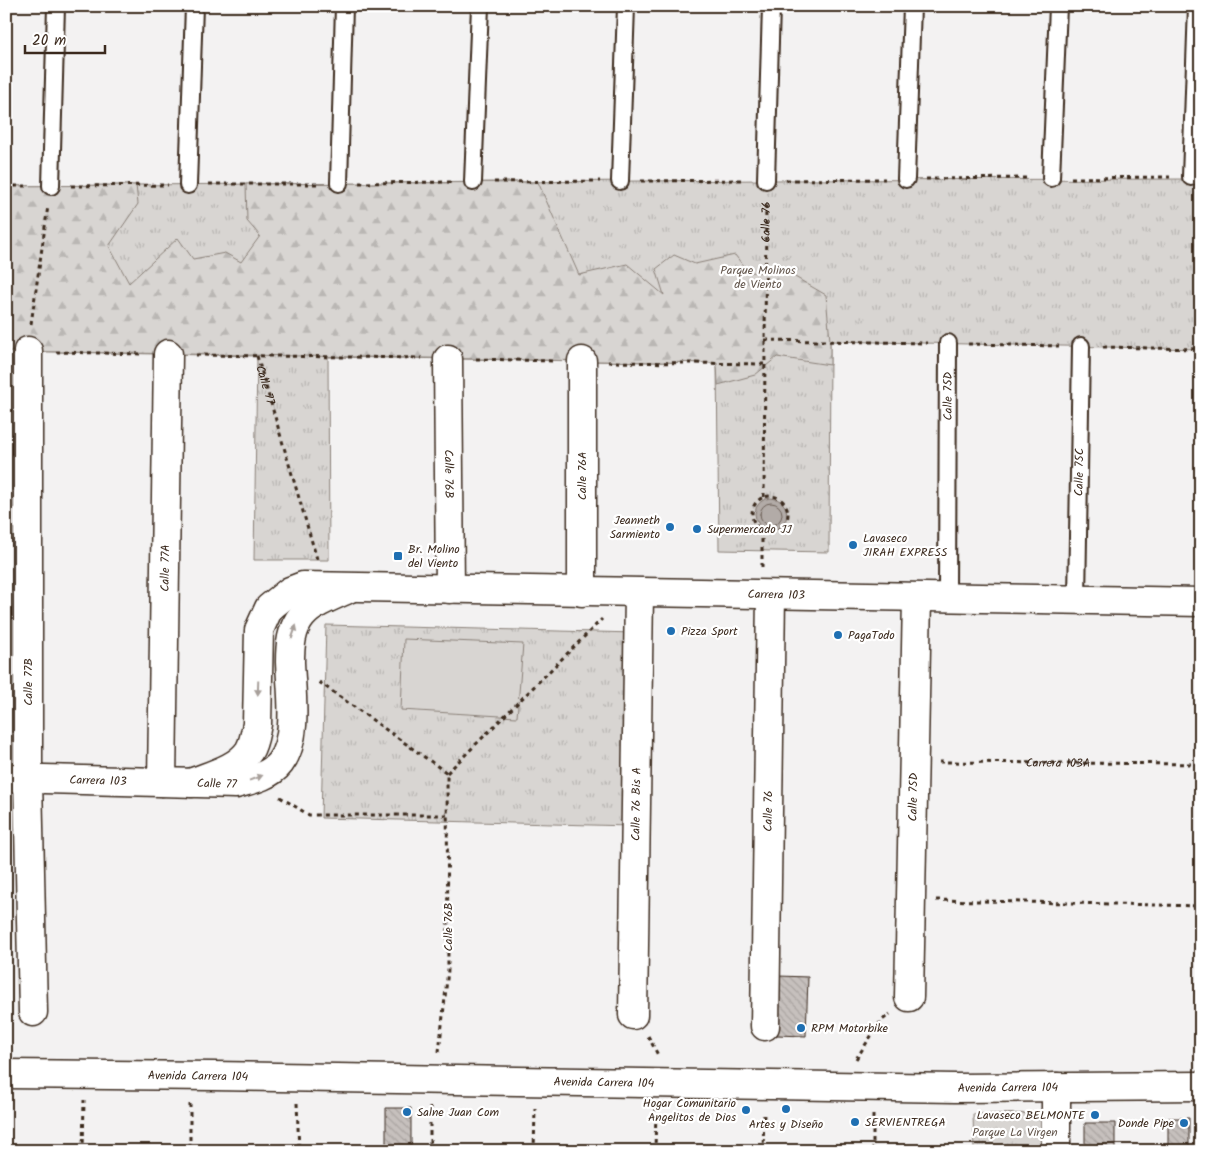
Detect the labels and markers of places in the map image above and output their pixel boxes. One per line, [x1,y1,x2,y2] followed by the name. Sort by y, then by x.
[610,511,660,544] place label: Jeanneth Sarmiento
[707,520,792,539] place label: Supermercado JJ
[664,521,676,533] marker: Jeanneth Sarmiento
[691,523,703,535] marker: Supermercado JJ
[863,529,948,562] place label: Lavaseco JIRAH EXPRESS
[847,539,859,551] marker: Lavaseco JIRAH EXPRESS
[408,540,460,573] place label: Br. Molino del Viento
[392,550,404,562] marker: Br. Molino del Viento
[681,622,738,641] place label: Pizza Sport
[665,625,677,637] marker: Pizza Sport
[848,626,895,645] place label: PagaTodo
[832,629,844,641] marker: PagaTodo
[811,1019,889,1038] place label: RPM Motorbike
[795,1022,807,1034] marker: RPM Motorbike
[643,1094,736,1127] place label: Hogar Comunitario Angelitos de Dios
[417,1103,499,1122] place label: Salne Juan Com
[780,1103,792,1115] marker: Artes y Diseño
[740,1104,752,1116] marker: Hogar Comunitario Angelitos de Dios
[401,1106,413,1118] marker: Salne Juan Com
[976,1106,1086,1125] place label: Lavaseco BELMONTE
[1089,1109,1101,1121] marker: Lavaseco BELMONTE
[865,1113,946,1132] place label: SERVIENTREGA
[1118,1114,1175,1133] place label: Donde Pipe
[749,1115,823,1134] place label: Artes y Diseño
[849,1116,861,1128] marker: SERVIENTREGA
[1178,1117,1190,1129] marker: Donde Pipe

